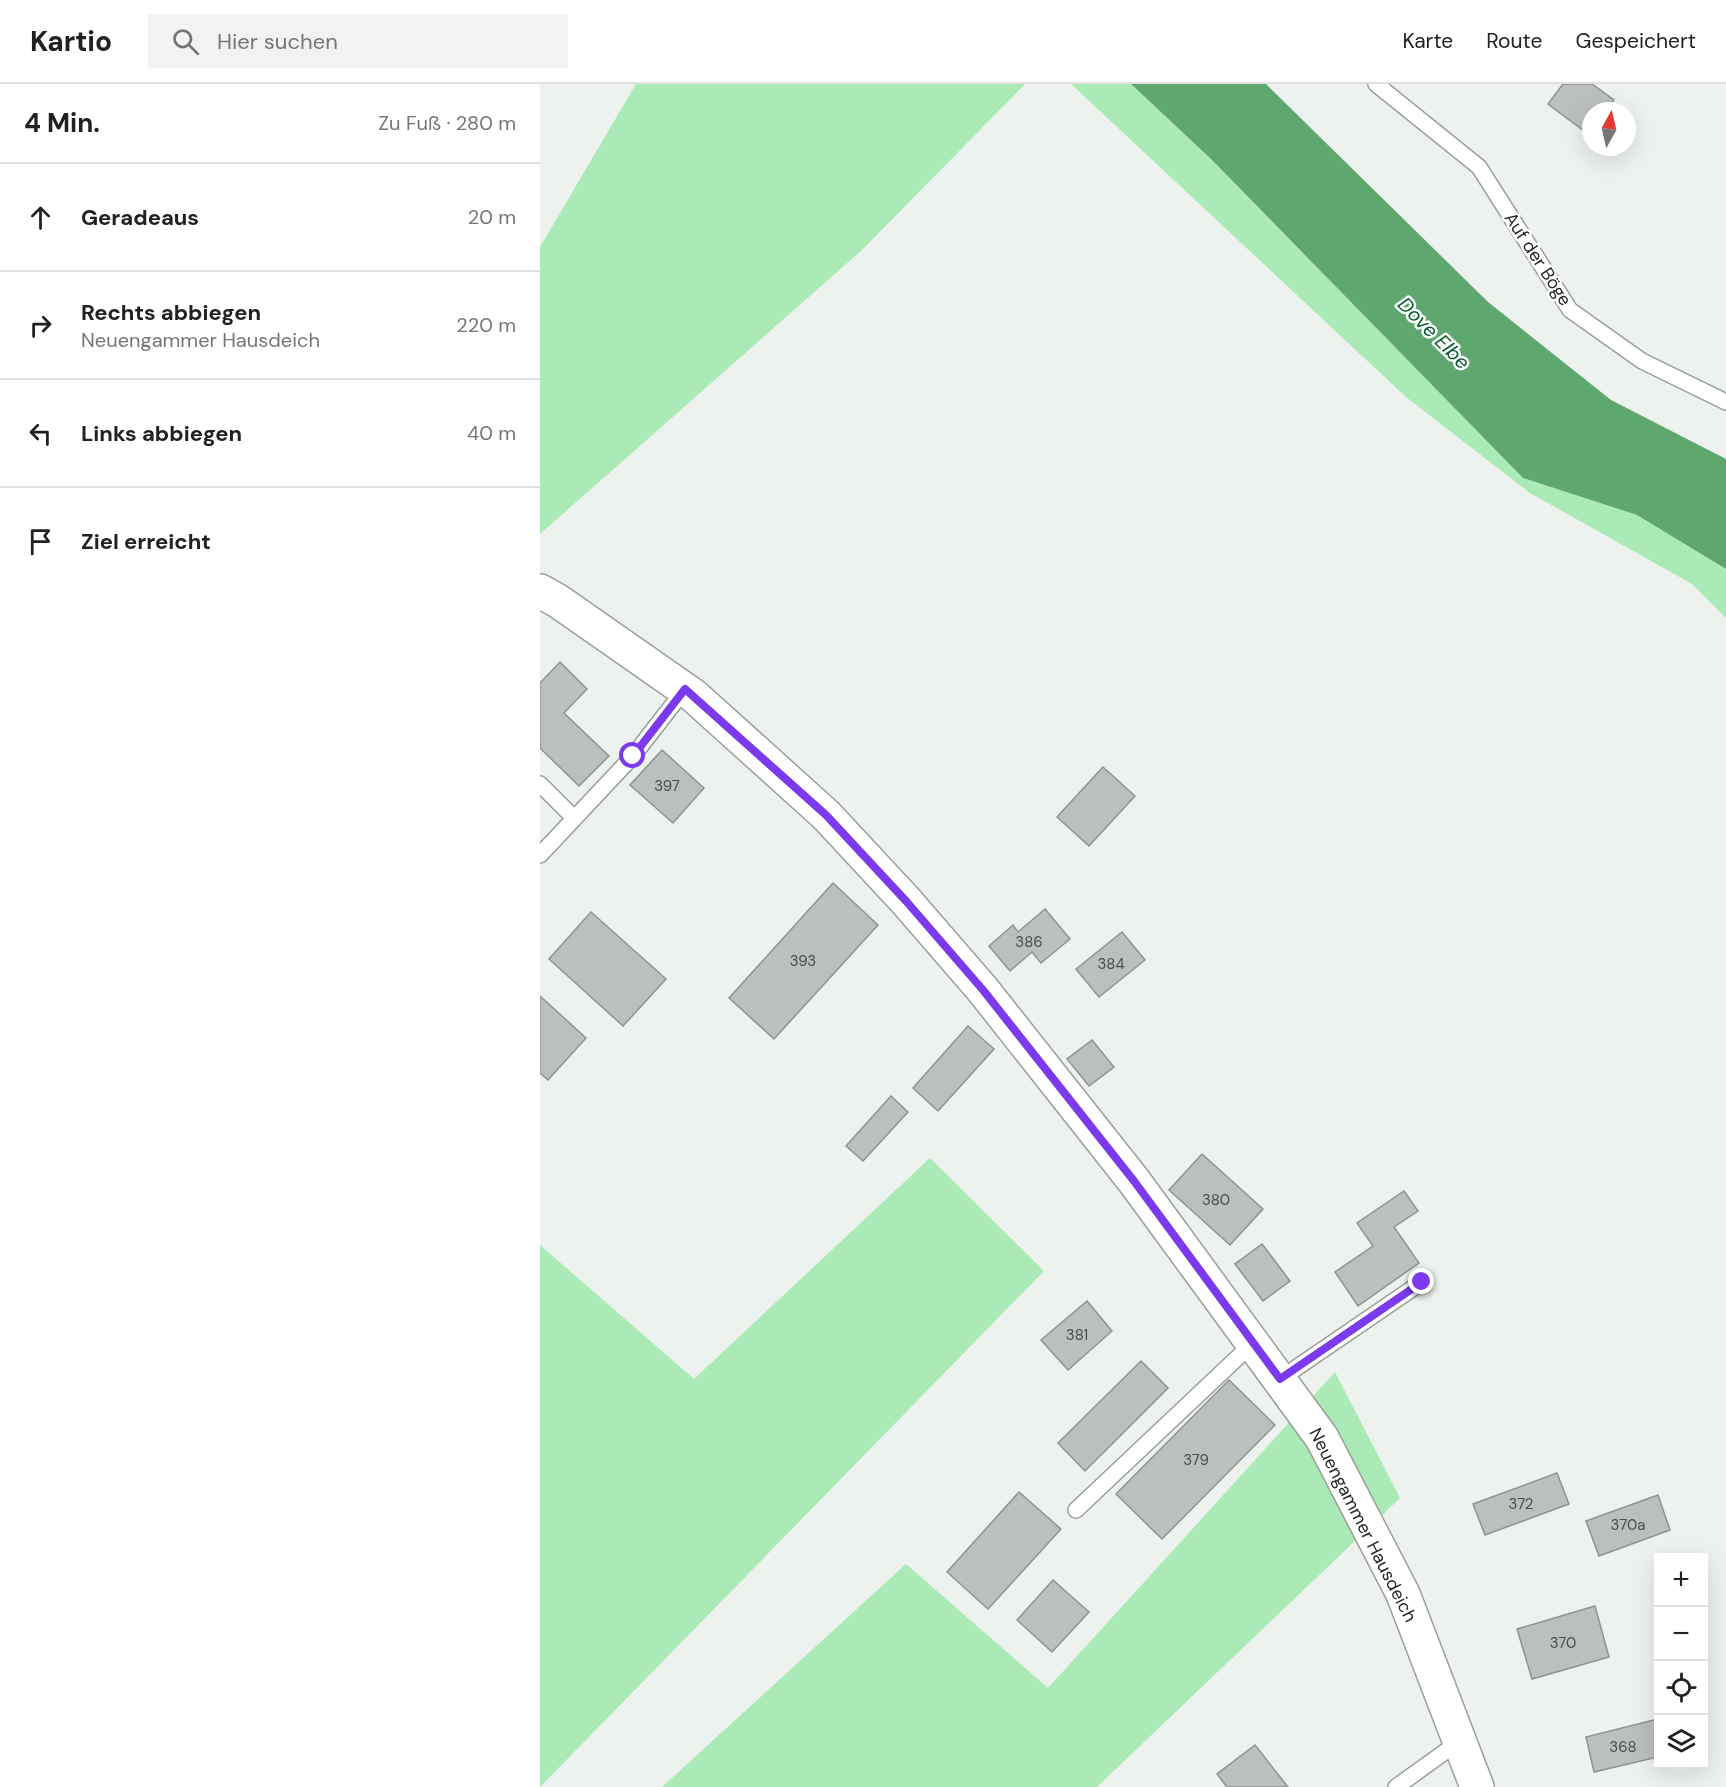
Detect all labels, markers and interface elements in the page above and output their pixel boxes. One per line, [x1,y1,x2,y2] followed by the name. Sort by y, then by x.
[148,14,568,68] search box
[30,23,112,60] text: Kartio
[169,25,202,58] icon: search
[217,27,338,56] text: Hier suchen
[1402,27,1453,55] text: Karte
[1486,27,1542,55] text: Route
[1575,27,1696,55] text: Gespeichert
[1582,102,1636,156] north arrow
[24,106,100,140] text: 4 Min.
[378,110,516,136] text: Zu Fuß · 280 m
[24,201,57,234] icon: ahead
[81,203,199,232] text: Geradeaus
[468,204,516,230] text: 20 m
[1499,208,1577,310] street label: Auf der Böge
[1392,291,1476,375] water label: Dove Elbe
[81,298,261,327] text: Rechts abbiegen
[24,309,57,342] icon: right
[456,312,516,338] text: 220 m
[81,327,320,353] text: Neuengammer Hausdeich
[24,417,57,450] icon: left
[81,419,242,448] text: Links abbiegen
[467,420,516,446] text: 40 m
[24,525,57,558] icon: arrive
[81,527,211,556] text: Ziel erreicht
[619,742,645,768] route start
[654,776,680,796] house number: 397
[1015,932,1043,952] house number: 386
[790,951,816,971] house number: 393
[1097,954,1125,974] house number: 384
[1202,1190,1230,1210] house number: 380
[1408,1268,1434,1294] route end
[1066,1325,1088,1345] house number: 381
[1304,1424,1422,1626] street label: Neuengammer Hausdeich
[1183,1450,1209,1470] house number: 379
[1509,1494,1533,1514] house number: 372
[1611,1515,1645,1535] house number: 370a
[1654,1553,1708,1769] map controls
[1654,1553,1708,1607] button: +
[1654,1607,1708,1661] button: −
[1550,1633,1576,1653] house number: 370
[1654,1661,1708,1715] button: locate
[1654,1715,1708,1769] button: layers
[1609,1737,1637,1757] house number: 368

